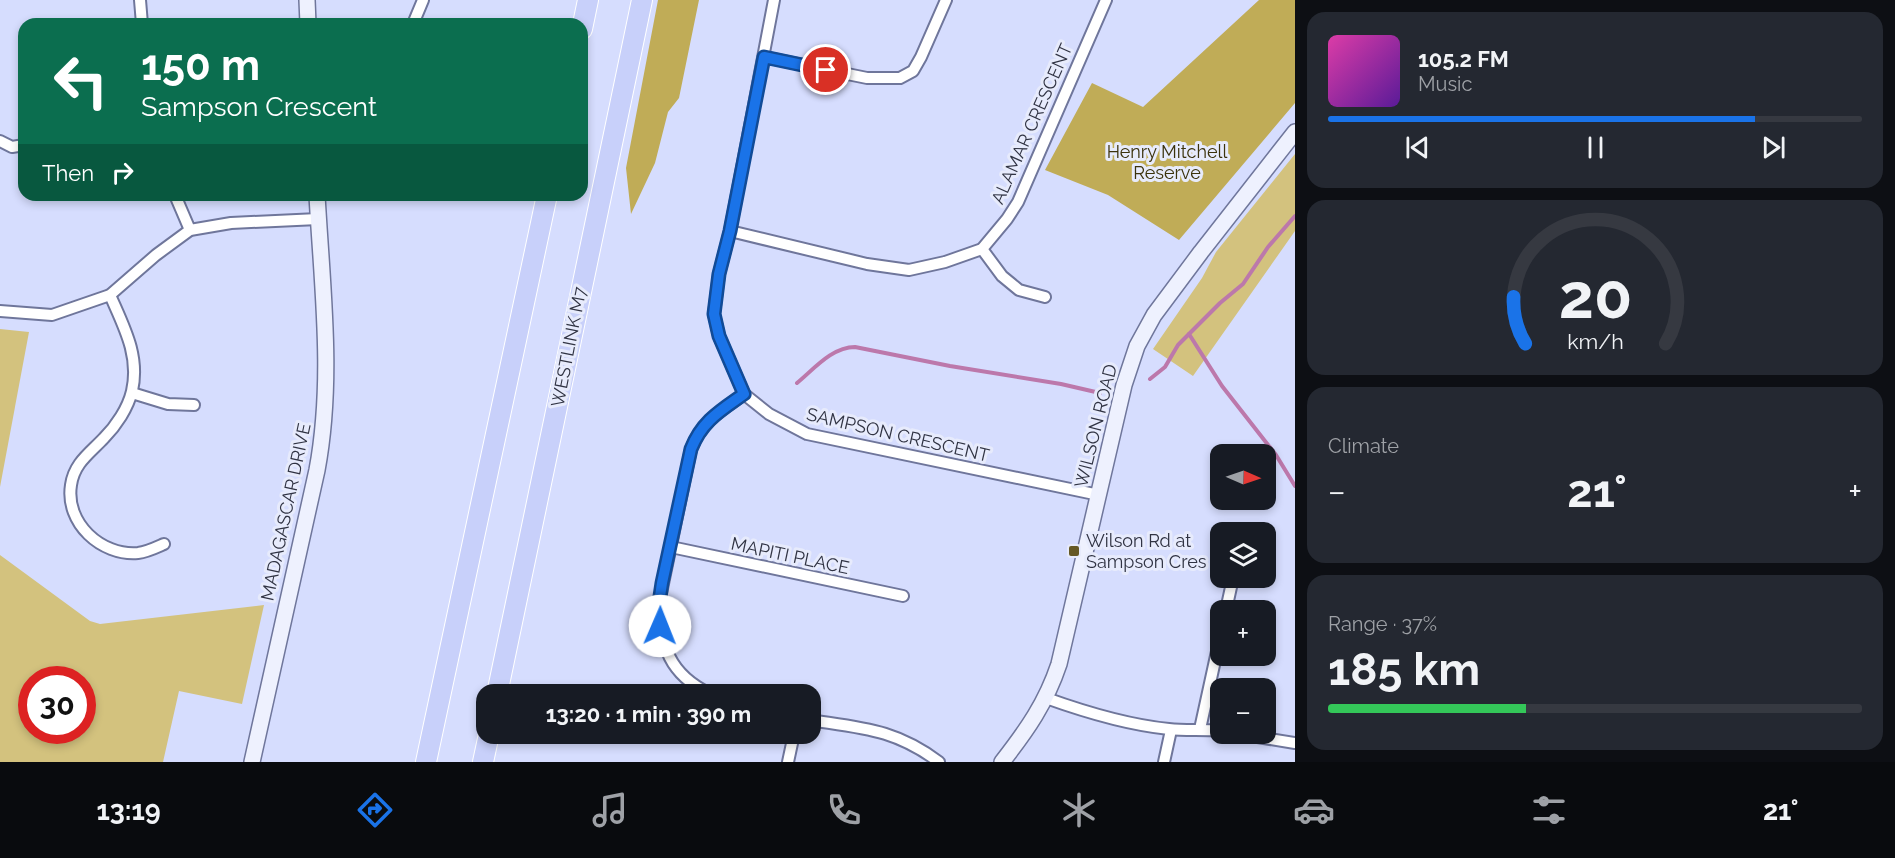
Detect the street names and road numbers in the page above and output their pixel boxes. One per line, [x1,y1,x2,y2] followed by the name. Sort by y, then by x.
[987,40,1076,207] street label: ALAMAR CRESCENT
[547,285,591,409] street label: WESTLINK M7
[1070,362,1121,490] street label: WILSON ROAD
[805,403,992,466] street label: SAMPSON CRESCENT
[256,421,315,603] street label: MADAGASCAR DRIVE
[729,533,851,578] street label: MAPITI PLACE

